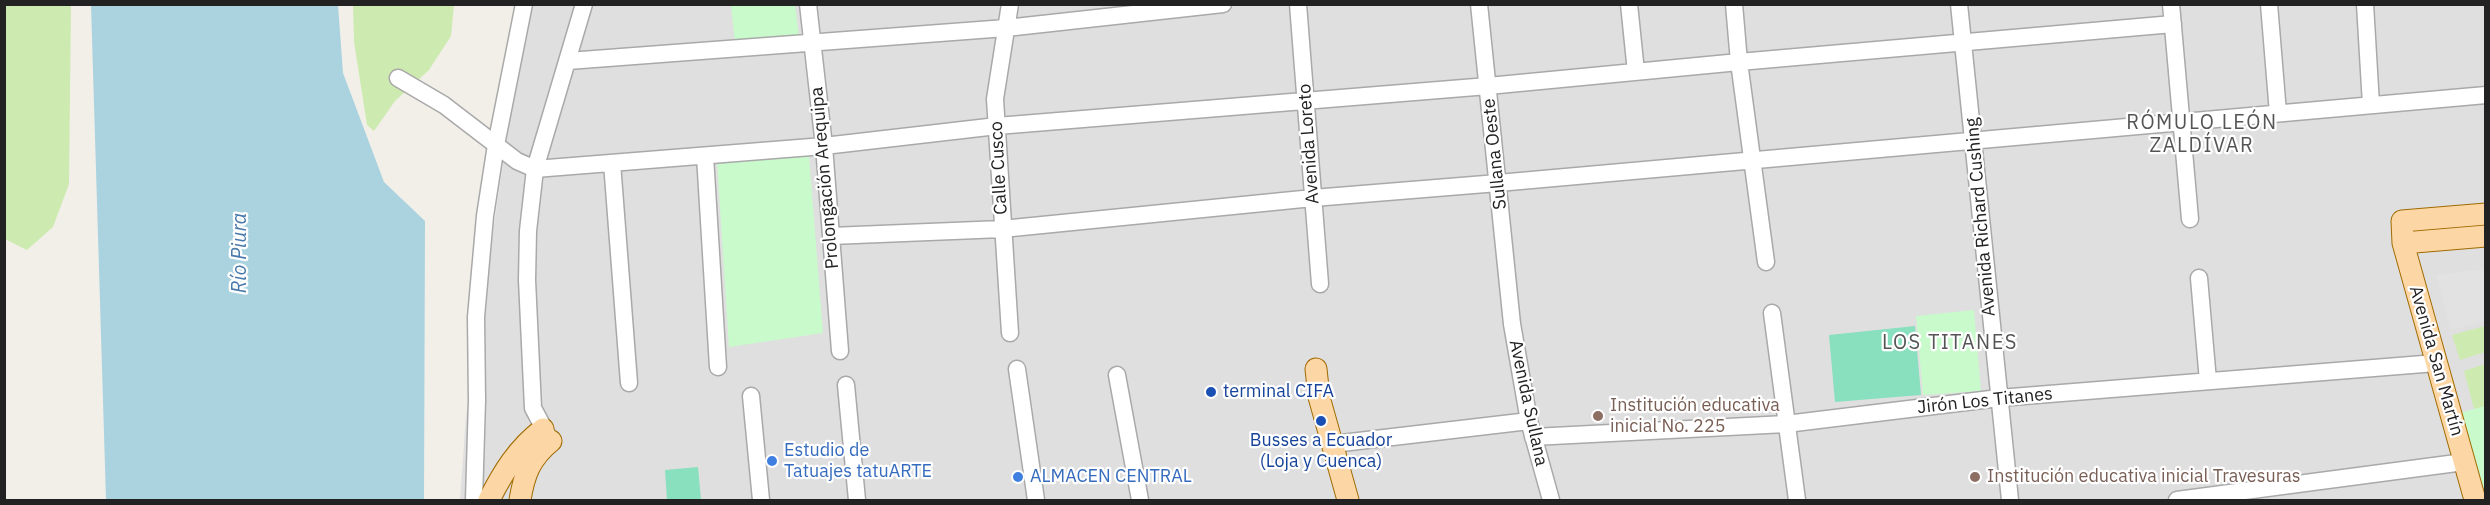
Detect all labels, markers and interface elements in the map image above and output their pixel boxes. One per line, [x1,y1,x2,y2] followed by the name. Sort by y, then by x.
[1294,83,1324,205] street label: Avenida Loreto
[806,86,844,270] street label: Prolongación Arequipa
[1478,97,1512,211] street label: Sullana Oeste
[2126,111,2278,158] district label: RÓMULO LEÓN ZALDÍVAR
[1962,117,2000,317] street label: Avenida Richard Cushing
[986,121,1012,215] street label: Calle Cusco
[228,213,252,293] water label: Río Piura
[2404,283,2468,439] street label: Avenida San Martín
[1882,331,2018,355] district label: LOS TITANES
[1504,338,1552,468] street label: Avenida Sullana
[1223,381,1334,403] place label: terminal CIFA
[1916,383,2054,419] street label: Jirón Los Titanes
[1204,385,1218,399] marker: terminal CIFA
[1610,395,1780,438] place label: Institución educativa inicial No. 225
[1591,409,1605,423] marker: Institución educativa inicial No. 225
[1314,414,1328,428] marker: Busses a Ecuador (Loja y Cuenca)
[1250,430,1392,472] place label: Busses a Ecuador (Loja y Cuenca)
[784,440,932,482] place label: Estudio de Tatuajes tatuARTE
[765,454,779,468] marker: Estudio de Tatuajes tatuARTE
[1030,466,1192,488] place label: ALMACEN CENTRAL
[1987,466,2301,488] place label: Institución educativa inicial Travesuras
[1011,470,1025,484] marker: ALMACEN CENTRAL
[1968,470,1982,484] marker: Institución educativa inicial Travesuras

